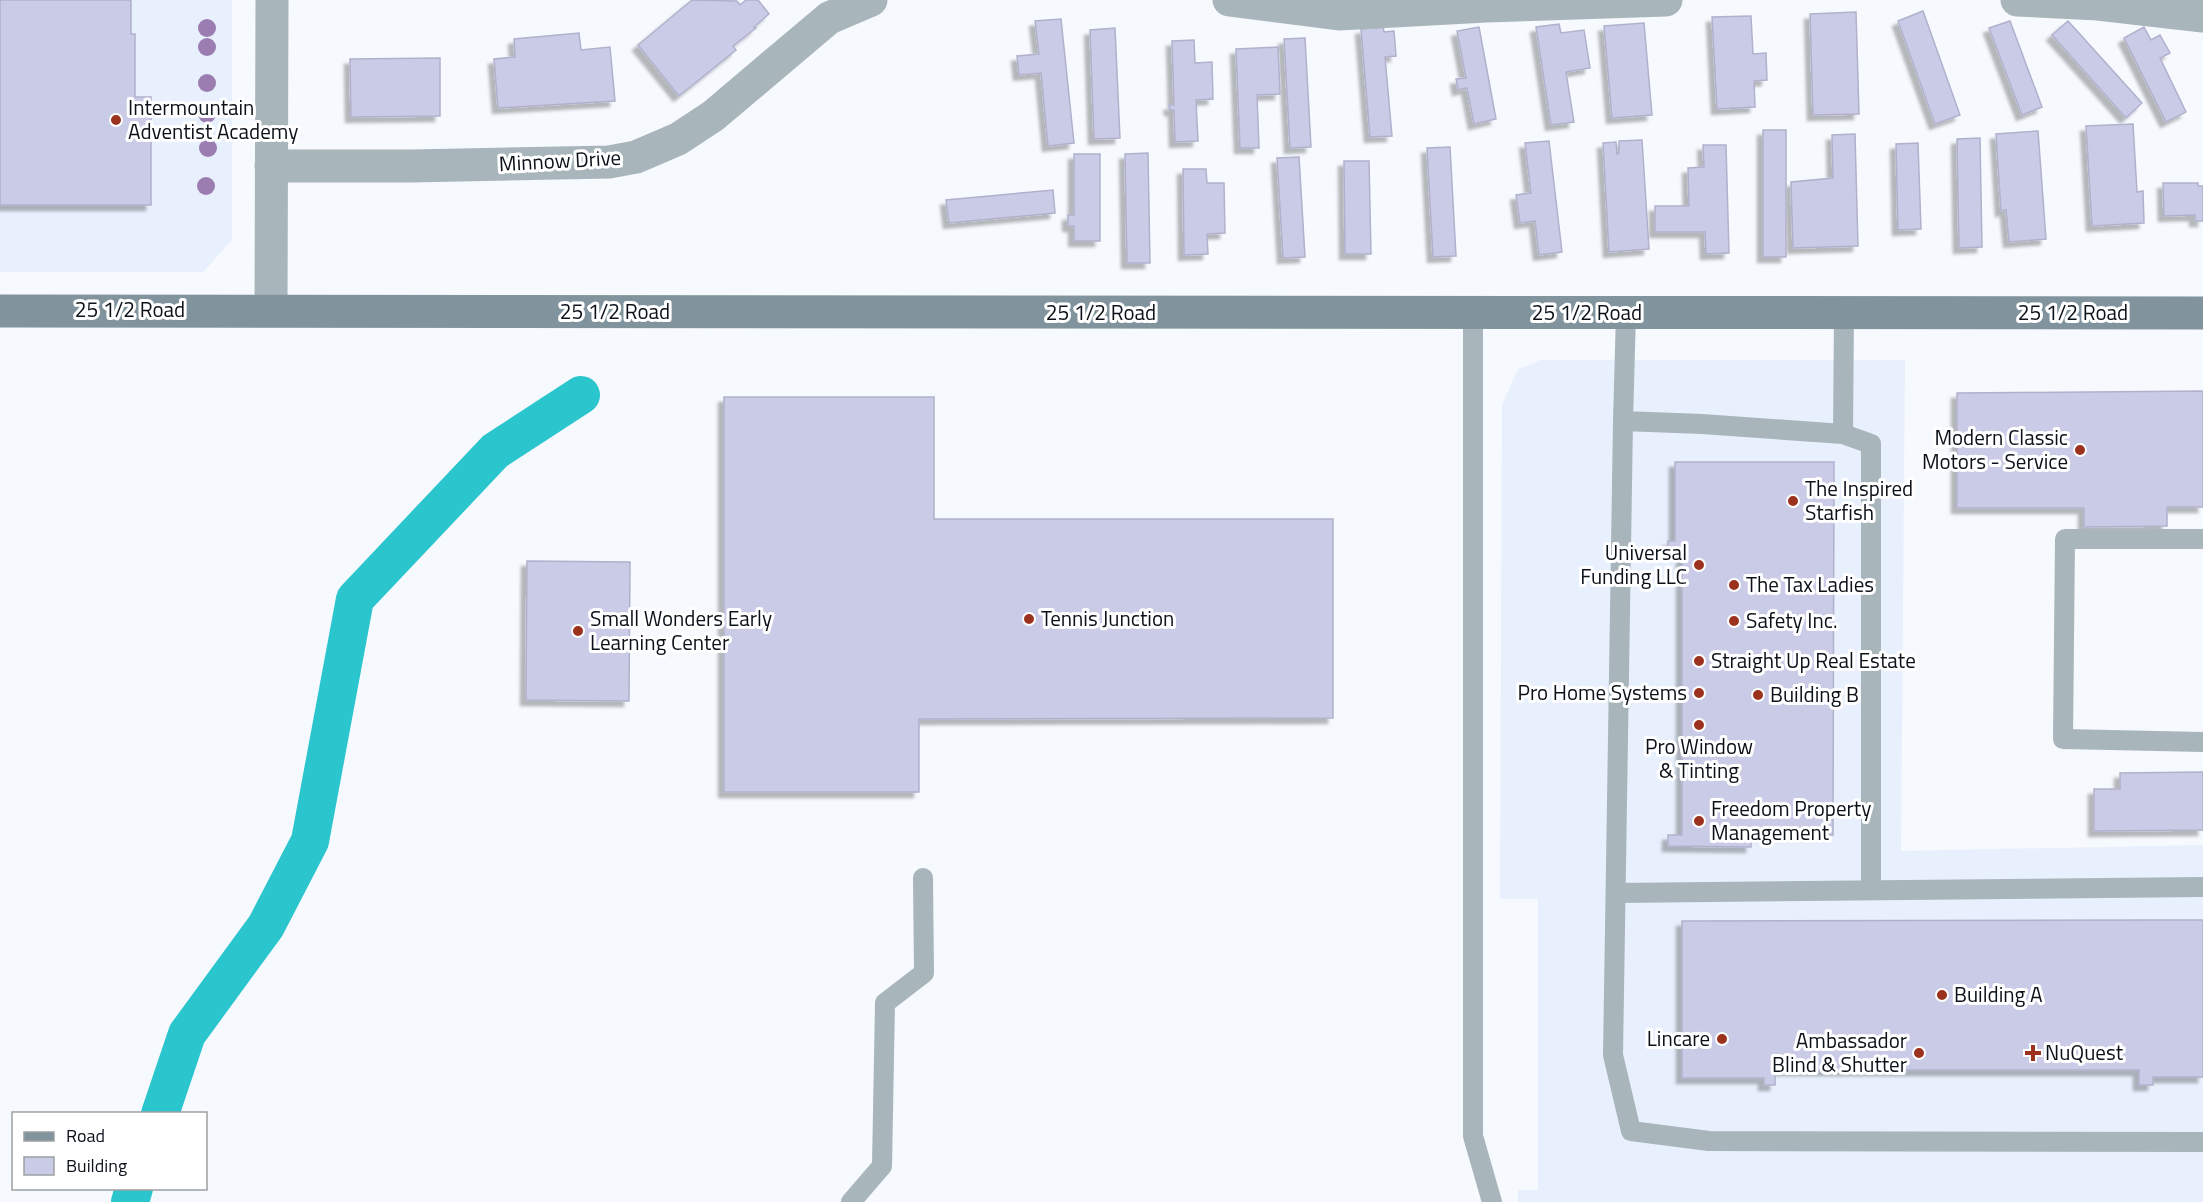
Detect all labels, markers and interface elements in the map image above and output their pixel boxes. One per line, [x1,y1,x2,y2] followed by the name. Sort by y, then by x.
[128,91,298,147] place label: Intermountain Adventist Academy
[109,113,123,127] marker: Intermountain Adventist Academy
[498,141,622,179] street label: Minnow Drive
[75,293,185,325] street label: 25 1/2 Road
[560,295,670,327] street label: 25 1/2 Road
[1046,296,1156,328] street label: 25 1/2 Road
[1532,296,1642,328] street label: 25 1/2 Road
[2018,296,2128,328] street label: 25 1/2 Road
[1922,421,2068,477] place label: Modern Classic Motors - Service
[2073,443,2087,457] marker: Modern Classic Motors - Service
[1805,472,1913,528] place label: The Inspired Starfish
[1786,494,1800,508] marker: The Inspired Starfish
[1580,536,1687,592] place label: Universal Funding LLC
[1692,558,1706,572] marker: Universal Funding LLC
[1746,568,1874,600] place label: The Tax Ladies
[1727,578,1741,592] marker: The Tax Ladies
[590,602,772,658] place label: Small Wonders Early Learning Center
[1041,602,1174,634] place label: Tennis Junction
[1746,604,1837,636] place label: Safety Inc.
[1022,612,1036,626] marker: Tennis Junction
[1727,614,1741,628] marker: Safety Inc.
[571,624,585,638] marker: Small Wonders Early Learning Center
[1711,644,1916,676] place label: Straight Up Real Estate
[1692,654,1706,668] marker: Straight Up Real Estate
[1518,676,1687,708] place label: Pro Home Systems
[1770,678,1859,710] place label: Building B
[1692,686,1706,700] marker: Pro Home Systems
[1751,688,1765,702] marker: Building B
[1692,718,1706,732] marker: Pro Window & Tinting
[1645,730,1753,786] place label: Pro Window & Tinting
[1711,792,1871,848] place label: Freedom Property Management
[1692,814,1706,828] marker: Freedom Property Management
[1954,978,2043,1010] place label: Building A
[1935,988,1949,1002] marker: Building A
[1647,1022,1710,1054] place label: Lincare
[1772,1024,1907,1080] place label: Ambassador Blind & Shutter
[1715,1032,1729,1046] marker: Lincare
[2045,1036,2124,1068] place label: NuQuest
[1912,1046,1926,1060] marker: Ambassador Blind & Shutter
[2026,1046,2040,1060] marker: NuQuest
[12,1112,207,1190] legend
[66,1122,105,1149] text: Road
[66,1152,127,1179] text: Building

